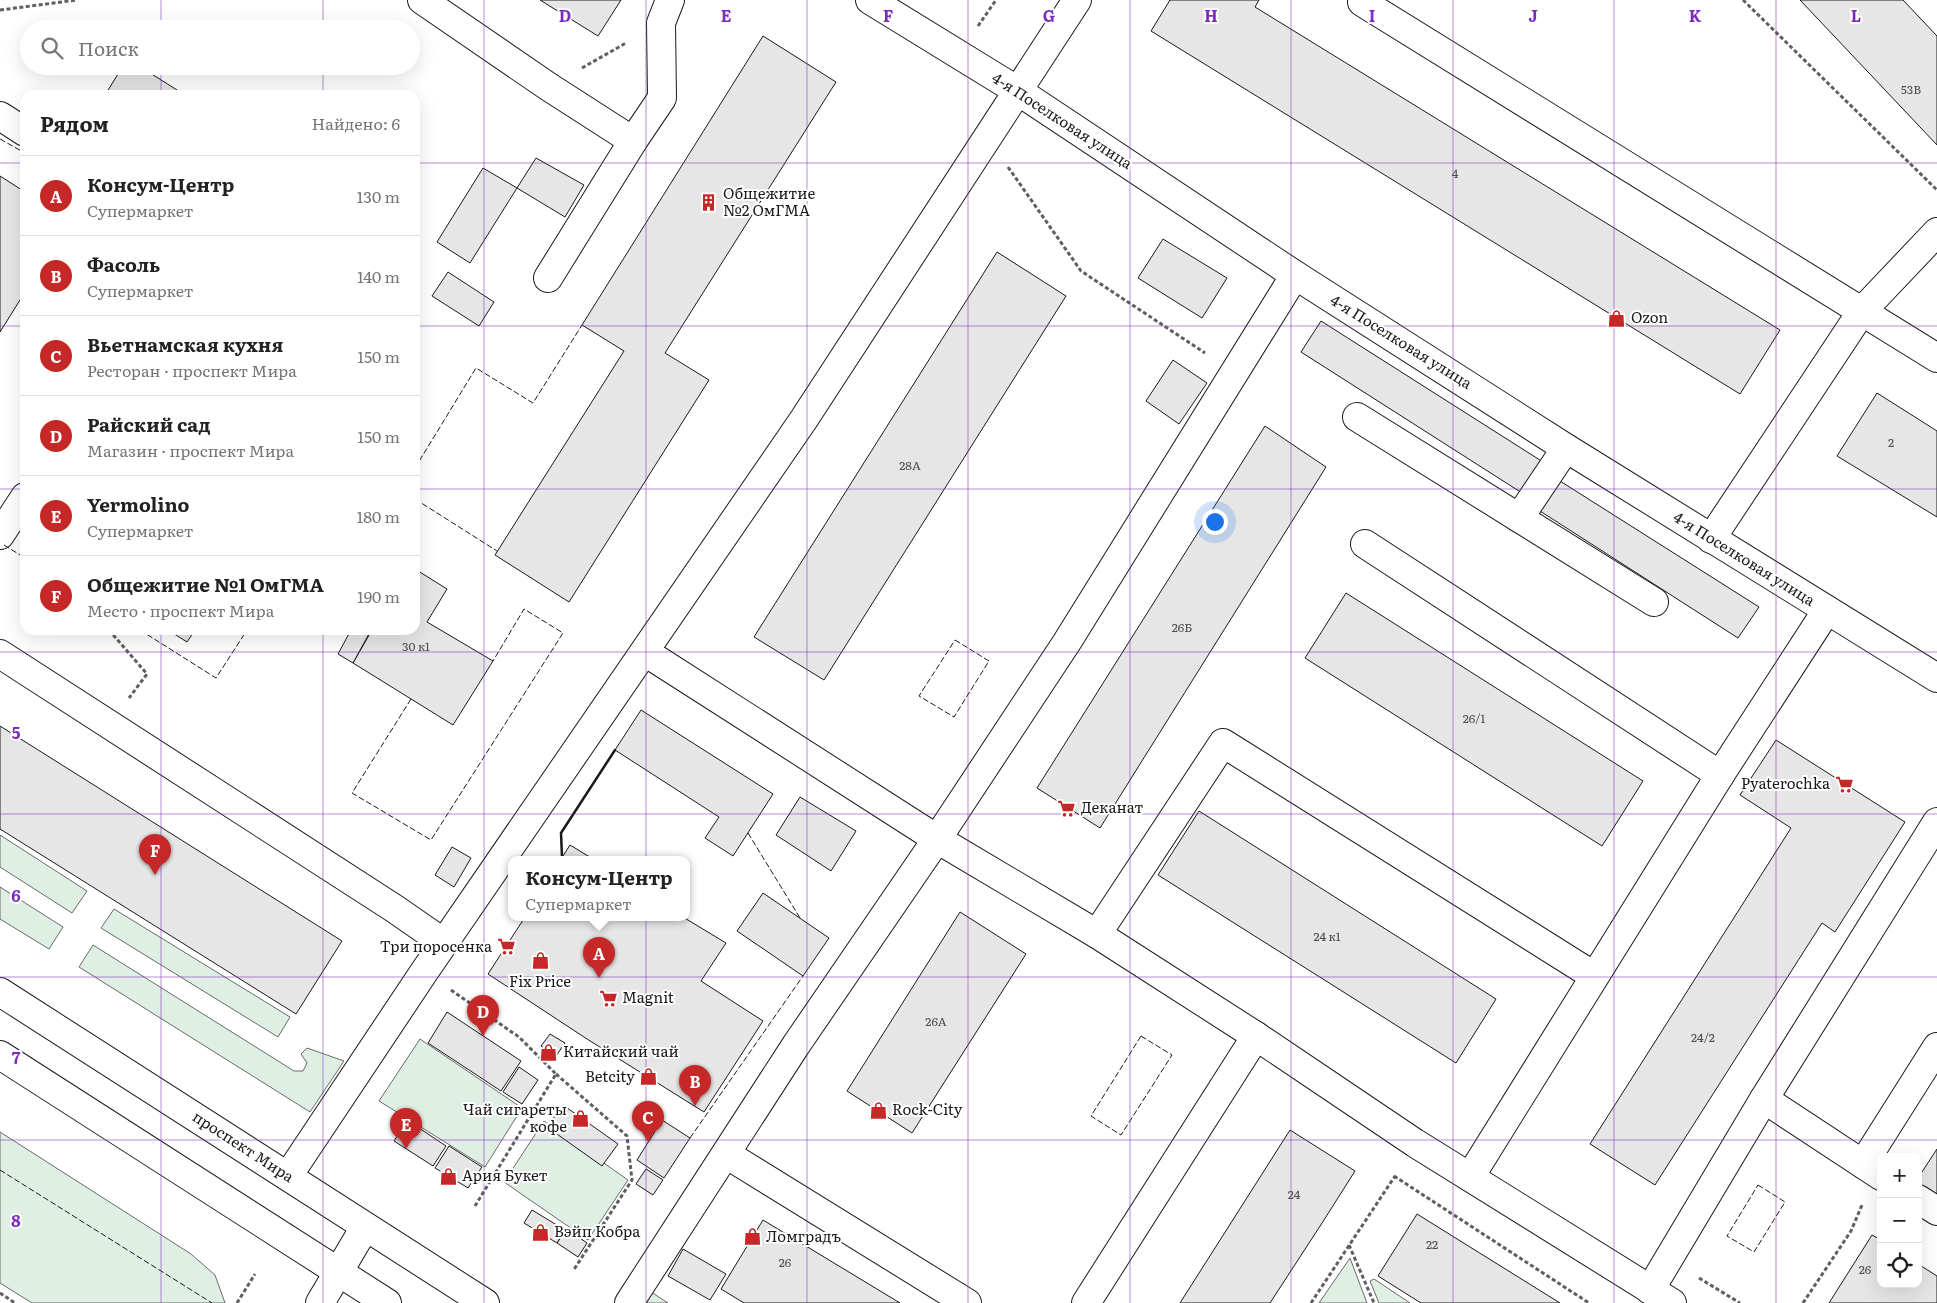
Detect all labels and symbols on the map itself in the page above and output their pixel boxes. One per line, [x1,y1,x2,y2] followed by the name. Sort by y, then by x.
[559,3,571,27] text: D
[721,3,732,27] text: E
[883,3,893,27] text: F
[1043,3,1055,27] text: G
[1204,3,1218,27] text: H
[1369,3,1375,27] text: I
[1528,3,1538,27] text: J
[1689,3,1702,27] text: K
[1851,3,1861,27] text: L
[988,66,1138,174] street label: 4-я Поселковая улица
[1901,80,1921,98] house number: 53В
[1452,164,1459,182] house number: 4
[723,181,815,221] place label: Общежитие №2 ОмГМА
[699,193,719,213] building icon: Общежитие №2 ОмГМА
[1326,288,1478,394] street label: 4-я Поселковая улица
[1631,305,1668,328] place label: Ozon
[1607,308,1627,328] shop icon: Ozon
[1888,433,1894,451] house number: 2
[899,456,921,474] house number: 28А
[1669,505,1821,611] street label: 4-я Поселковая улица
[1202,509,1228,535] your location
[1172,618,1192,636] house number: 26Б
[402,637,430,655] house number: 30 к1
[1463,709,1485,727] house number: 26/1
[12,720,21,744] text: 5
[1741,771,1831,794] place label: Pyaterochka
[1834,774,1854,794] supermarket icon: Pyaterochka
[1081,795,1144,818] place label: Деканат
[1057,798,1077,818] supermarket icon: Деканат
[139,834,171,875] pin: F
[11,883,21,907] text: 6
[1313,927,1341,945] house number: 24 к1
[380,934,493,957] place label: Три поросенка
[496,937,516,957] supermarket icon: Три поросенка
[583,937,615,978] pin: A
[530,951,550,971] shop icon: Fix Price
[509,969,571,992] place label: Fix Price
[622,985,674,1008] place label: Magnit
[598,988,618,1008] supermarket icon: Magnit
[467,995,499,1036] pin: D
[925,1012,947,1030] house number: 26А
[1691,1028,1715,1046] house number: 24/2
[563,1039,679,1062] place label: Китайский чай
[539,1042,559,1062] shop icon: Китайский чай
[12,1045,21,1069] text: 7
[585,1064,635,1087] place label: Betcity
[679,1065,711,1106] pin: B
[639,1067,659,1087] shop icon: Betcity
[463,1097,567,1137] place label: Чай сигареты кофе
[892,1097,963,1120] place label: Rock-City
[868,1100,888,1120] shop icon: Rock-City
[632,1101,664,1142] pin: C
[189,1104,300,1188] street label: проспект Мира
[390,1108,422,1149] pin: E
[571,1109,591,1129] shop icon: Чай сигареты кофе
[462,1163,548,1186] place label: Ария Букет
[438,1166,458,1186] shop icon: Ария Букет
[1288,1185,1301,1203] house number: 24
[11,1208,21,1232] text: 8
[554,1219,641,1242] place label: Вэйп Кобра
[530,1222,550,1242] shop icon: Вэйп Кобра
[766,1224,842,1247] place label: Ломградъ
[742,1227,762,1247] shop icon: Ломградъ
[1426,1235,1438,1253] house number: 22
[779,1253,792,1271] house number: 26
[1859,1260,1872,1278] house number: 26

